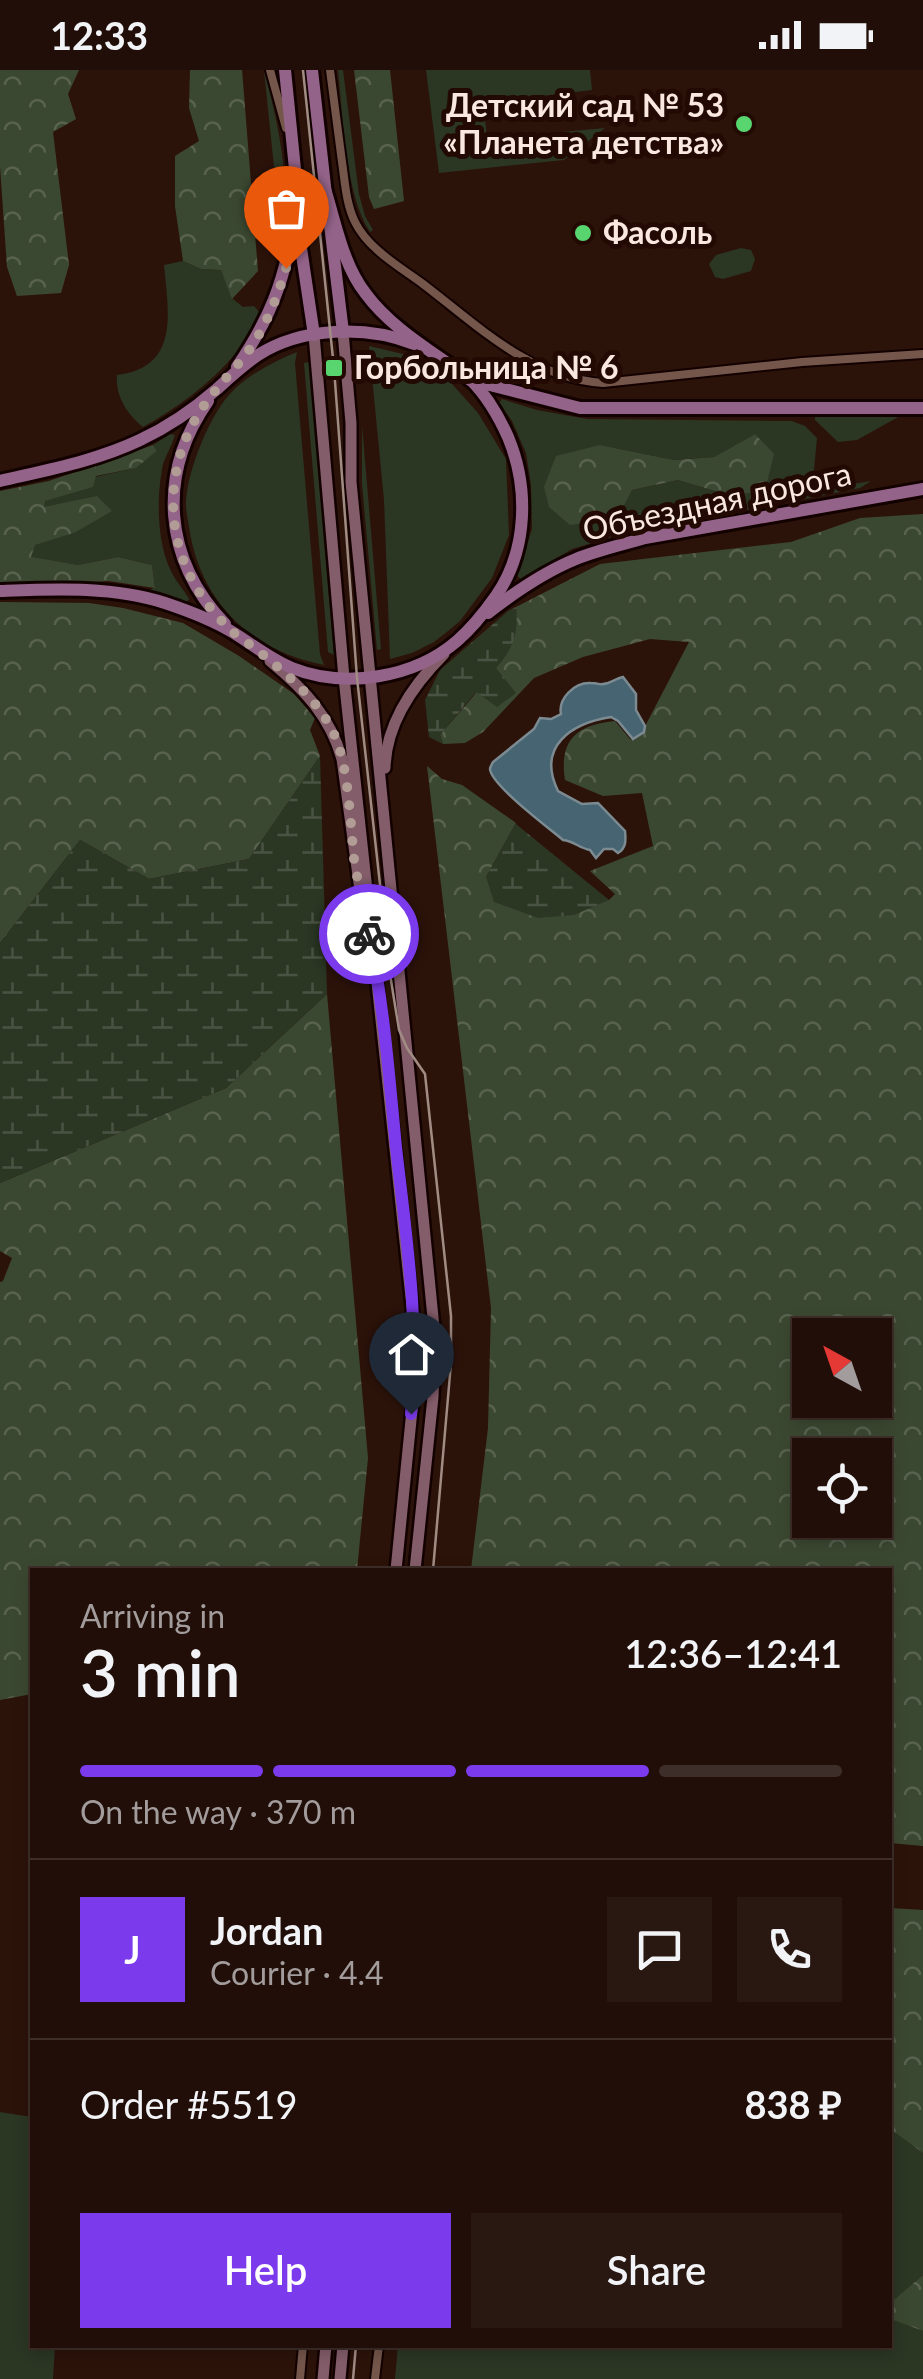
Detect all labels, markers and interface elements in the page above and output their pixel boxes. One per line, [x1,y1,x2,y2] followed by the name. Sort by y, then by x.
[50,12,148,58] text: 12:33
[443,85,724,161] place label: Детский сад № 53 «Планета детства»
[733,113,755,135] marker: Детский сад № 53 «Планета детства»
[244,166,329,269] pin
[259,181,314,236] icon: bag
[603,212,712,251] place label: Фасоль
[572,222,594,244] marker: Фасоль
[354,347,619,386] place label: Горбольница № 6
[323,357,345,379] marker: Горбольница № 6
[579,453,855,548] street label: Объездная дорога
[319,884,419,984] courier
[342,907,397,962] icon: bike
[369,1312,454,1415] pin
[792,1318,892,1418] north arrow
[792,1318,892,1538] map controls
[384,1327,439,1382] icon: home
[792,1438,892,1538] button: locate
[80,1596,225,1635] text: Arriving in
[624,1630,842,1676] text: 12:36–12:41
[80,1633,240,1711] text: 3 min
[80,1792,356,1831] text: On the way · 370 m
[607,1897,712,2002] button: chat
[737,1897,842,2002] button: phone
[210,1907,323,1953] text: Jordan
[124,1926,141,1972] text: J
[210,1953,384,1992] text: Courier · 4.4
[80,2081,297,2127] text: Order #5519
[745,2081,842,2127] text: 838 ₽
[80,2213,451,2328] button: Help
[471,2213,842,2328] button: Share

